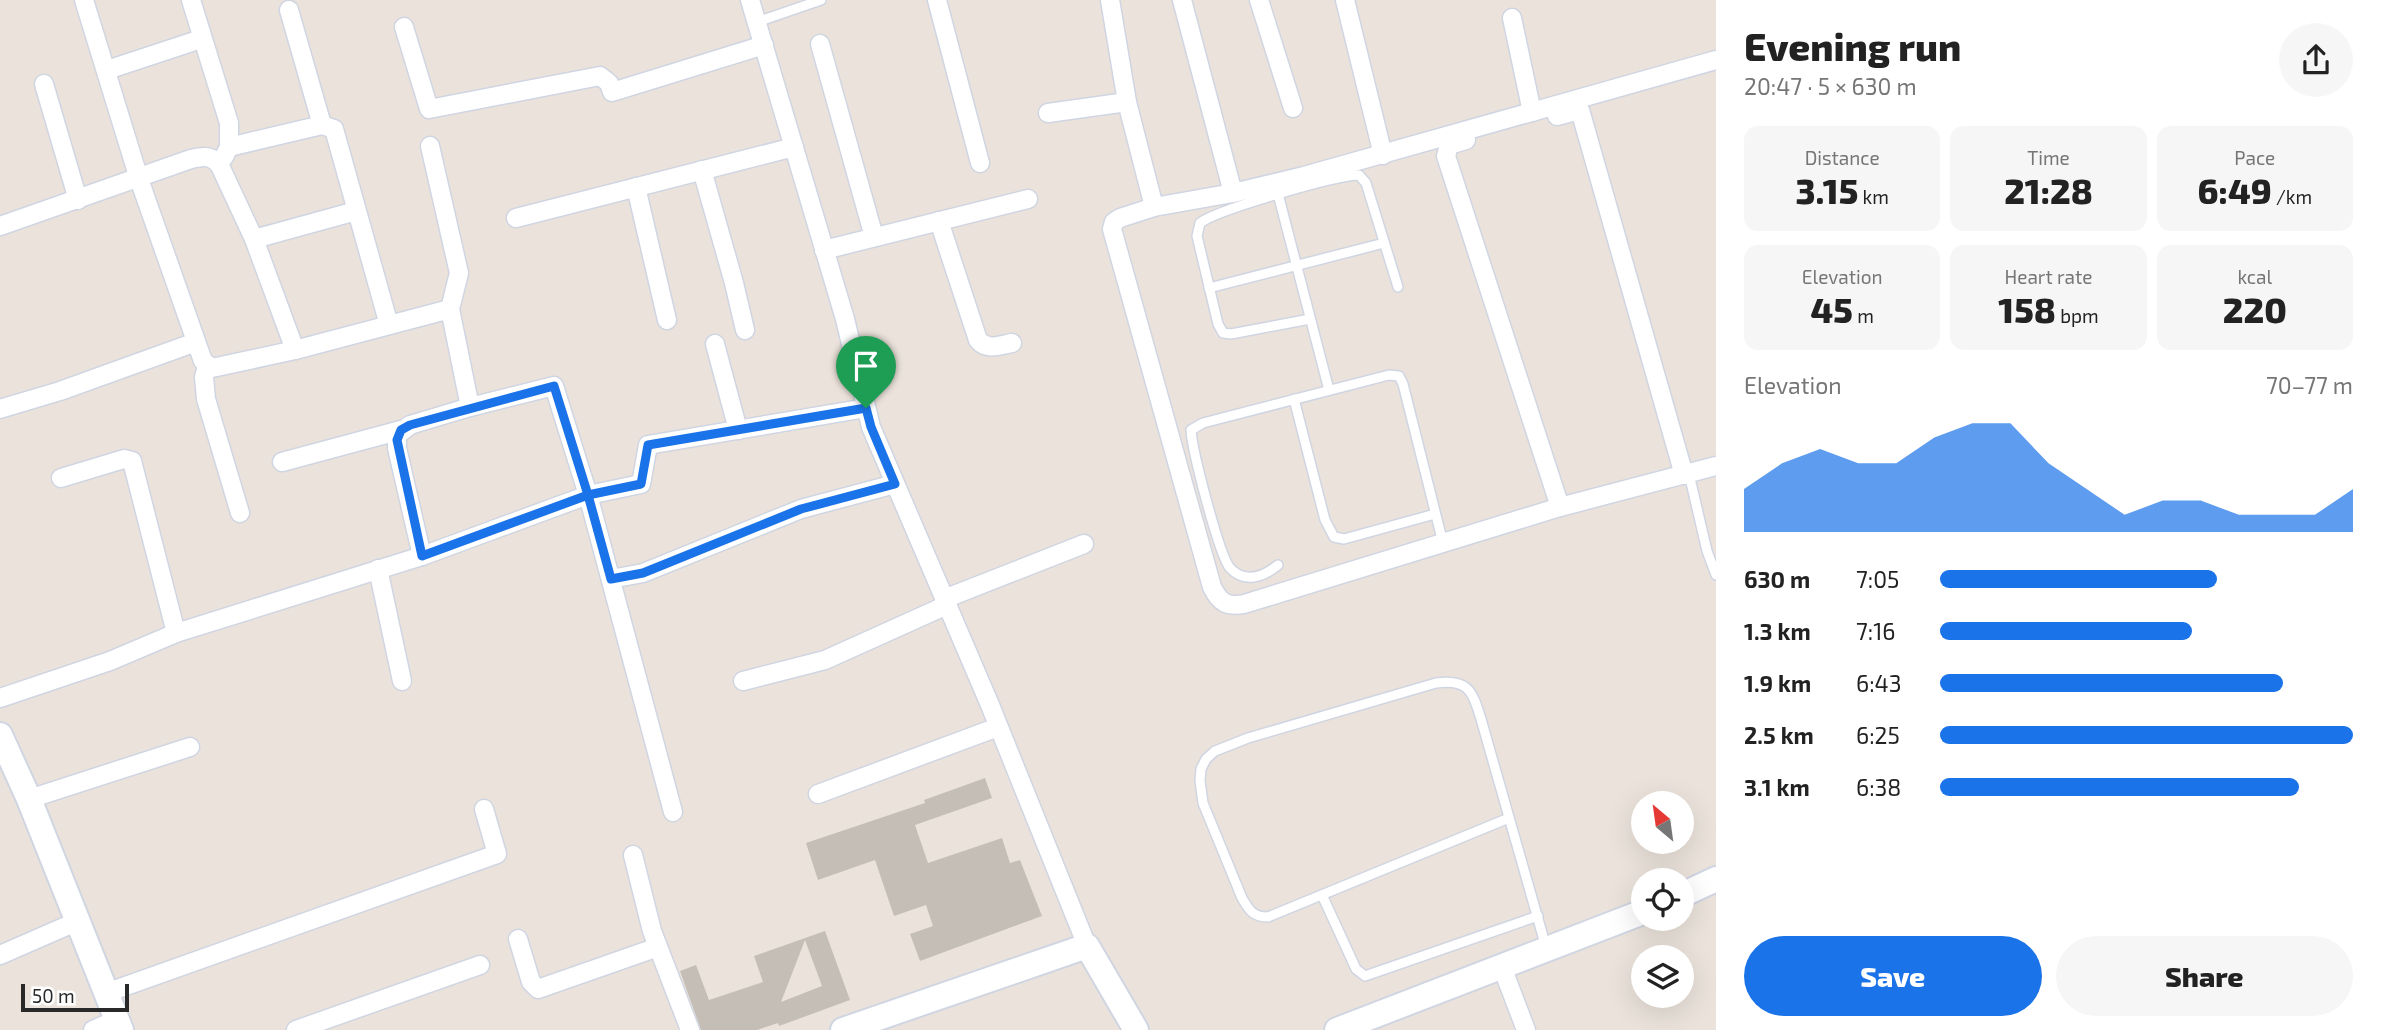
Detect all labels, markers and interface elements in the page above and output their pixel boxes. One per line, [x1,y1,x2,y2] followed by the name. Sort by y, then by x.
[1744,23,1961,69] text: Evening run
[2279,23,2353,97] button: share
[1744,72,1917,100] text: 20:47 · 5 × 630 m
[1805,146,1880,169] text: Distance
[2027,146,2070,169] text: Time
[2234,146,2275,169] text: Pace
[1796,169,1858,211] text: 3.15
[2004,169,2093,211] text: 21:28
[2198,169,2272,211] text: 6:49
[1858,185,1889,208] text: km
[2272,185,2312,208] text: /km
[1802,265,1882,288] text: Elevation
[2005,265,2092,288] text: Heart rate
[2237,265,2272,288] text: kcal
[1811,288,1853,330] text: 45
[1998,288,2056,330] text: 158
[2223,288,2287,330] text: 220
[1853,304,1874,327] text: m
[2056,304,2099,327] text: bpm
[836,336,896,408] pin
[847,347,885,385] icon: arrive
[1744,371,1842,399] text: Elevation
[2266,371,2353,399] text: 70–77 m
[1744,565,1810,593] text: 630 m
[1856,565,1899,593] text: 7:05
[1744,617,1811,645] text: 1.3 km
[1856,617,1896,645] text: 7:16
[1744,669,1811,697] text: 1.9 km
[1856,669,1902,697] text: 6:43
[1744,721,1814,749] text: 2.5 km
[1856,721,1900,749] text: 6:25
[1744,773,1810,801] text: 3.1 km
[1856,773,1901,801] text: 6:38
[1631,791,1694,854] north arrow
[1631,791,1694,1008] map controls
[1631,868,1694,931] button: locate
[1744,936,2042,1016] button: Save
[2056,936,2353,1016] button: Share
[1631,945,1694,1008] button: layers
[21,981,130,1013] scale bar
[32,984,75,1007] text: 50 m

